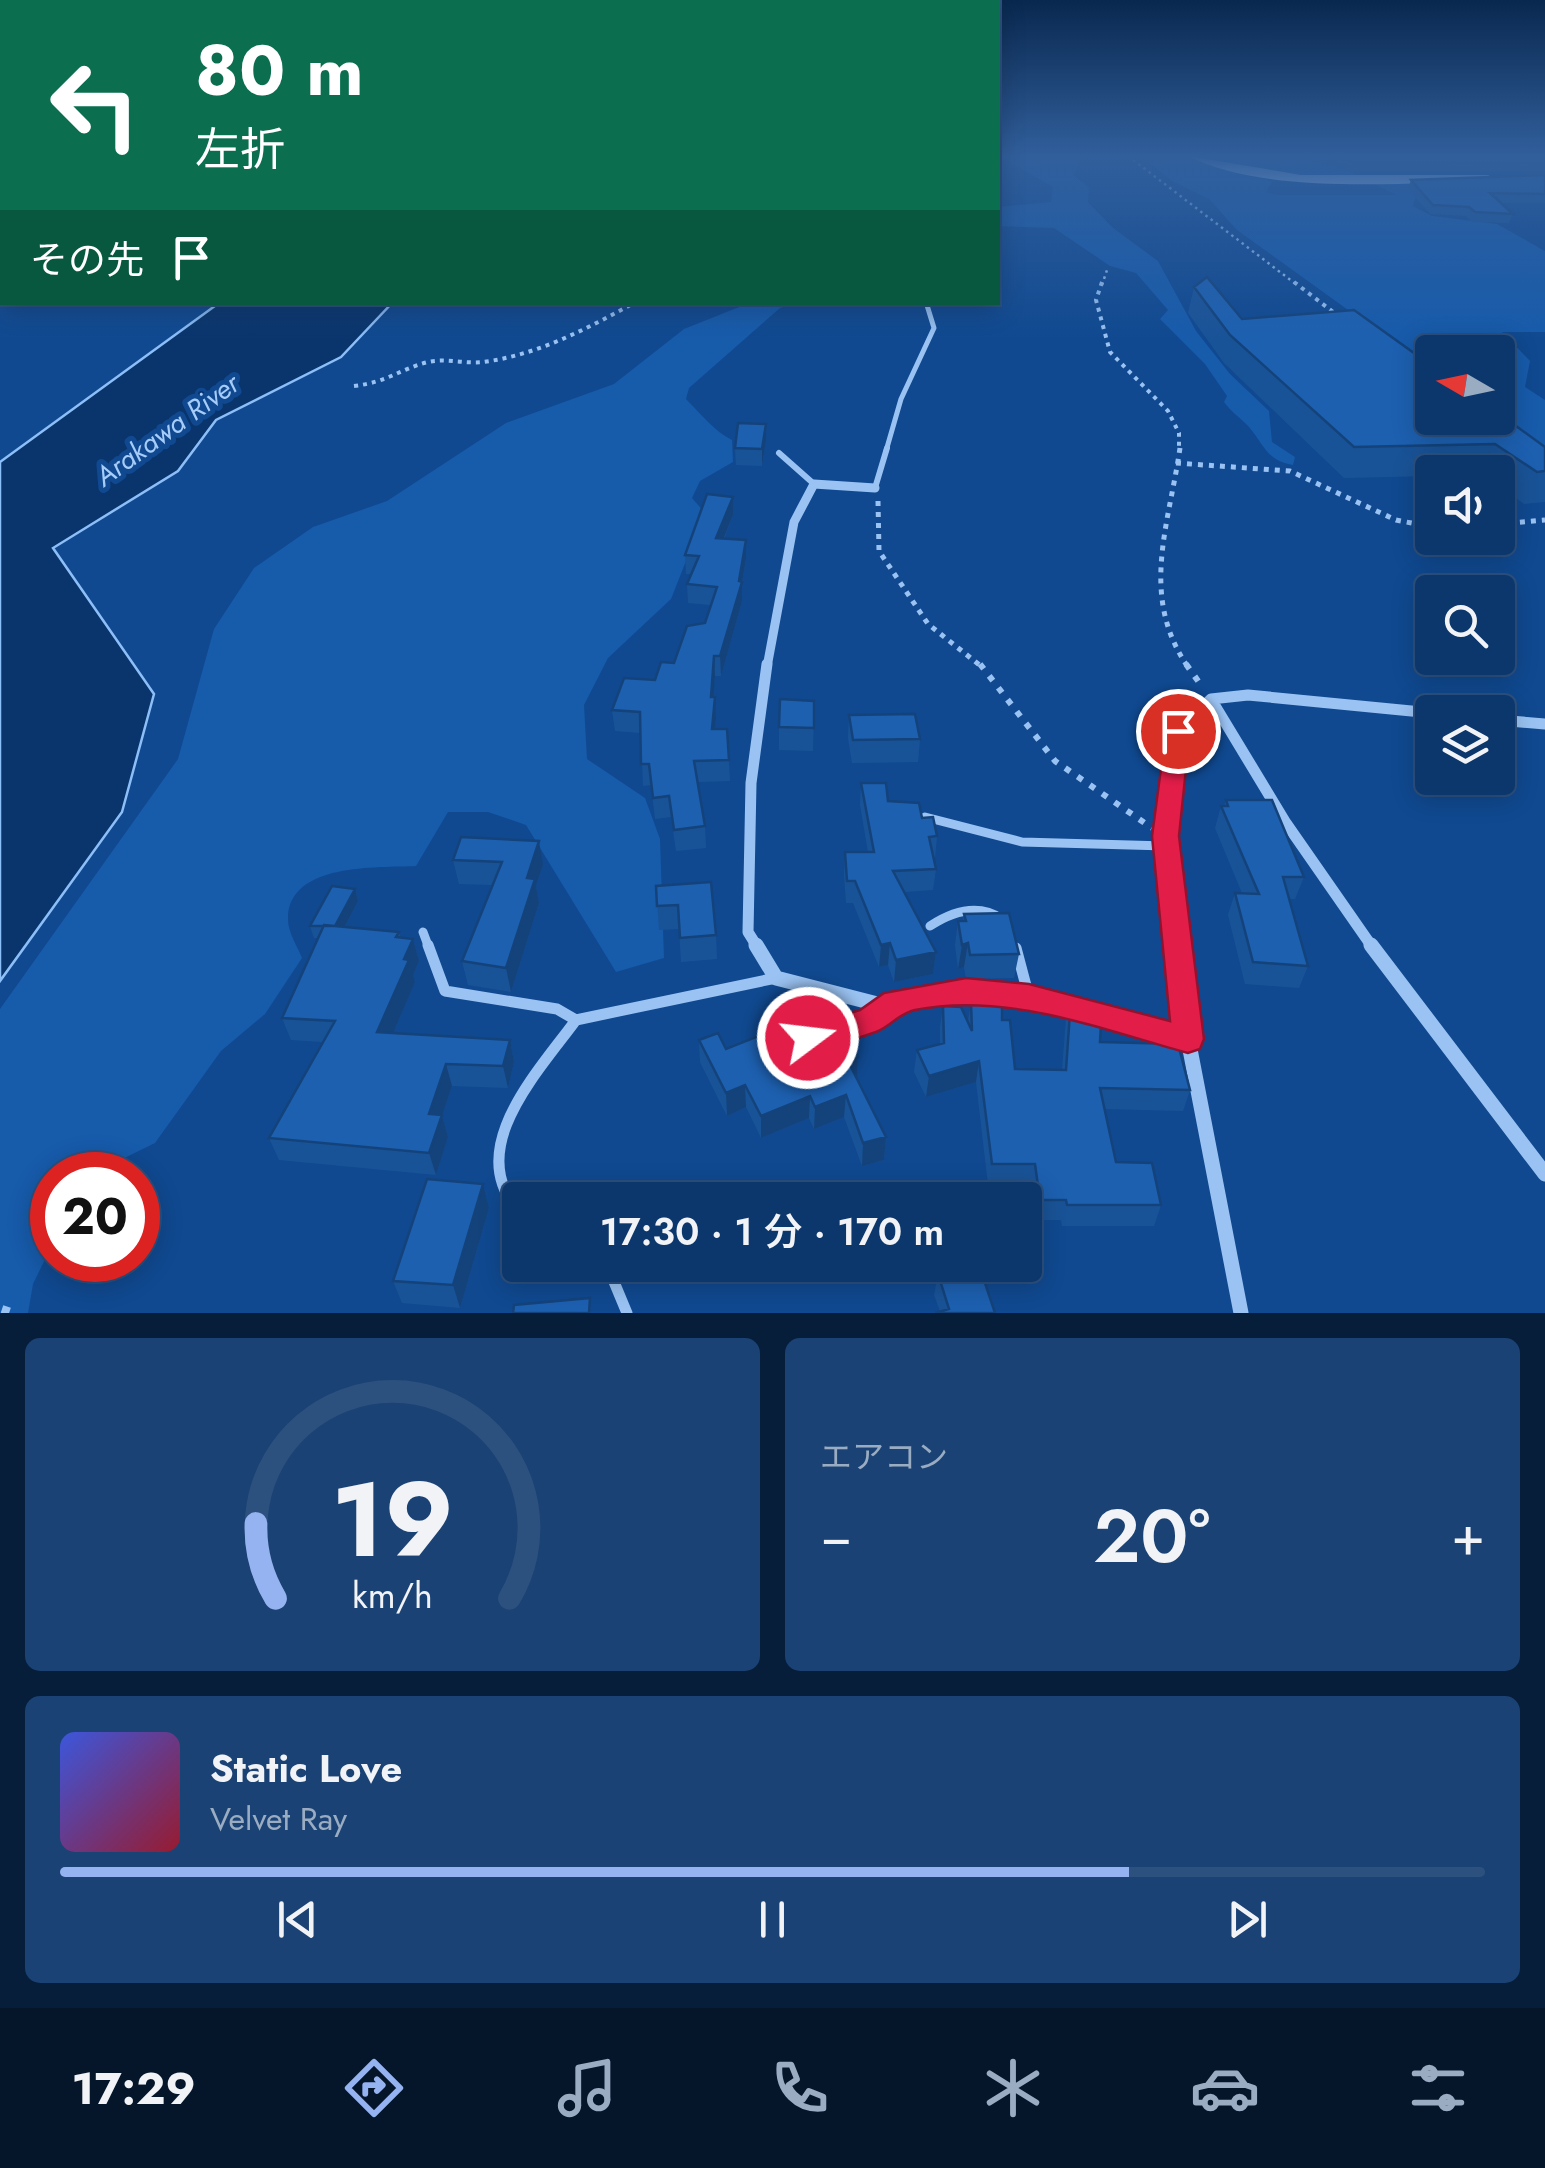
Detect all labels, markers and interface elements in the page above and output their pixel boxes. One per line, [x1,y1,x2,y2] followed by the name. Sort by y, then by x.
[195,20,364,121] text: 80 m
[30,40,160,170] icon: left
[195,117,285,182] text: 左折
[164,230,219,285] icon: arrive
[30,232,144,287] text: その先
[1415,335,1515,435] north arrow
[1415,335,1515,795] map controls
[86,363,249,497] water label: Arakawa River
[1415,455,1515,555] button: sound
[1415,575,1515,675] button: search
[1136,689,1221,774] pin
[1415,695,1515,795] button: layers
[1151,704,1206,759] icon: arrive
[756,986,860,1090] position arrow
[30,1152,160,1282] speed limit sign: 20
[600,1204,944,1259] text: 17:30 · 1 分 · 170 m
[820,1434,948,1480] text: エアコン
[331,1445,454,1595] text: 19
[1093,1482,1210,1590] text: 20°
[820,1496,852,1576] text: −
[1451,1496,1485,1576] text: +
[352,1570,433,1621] text: km/h
[210,1741,402,1796] text: Static Love
[210,1796,347,1842] text: Velvet Ray
[270,1892,325,1947] icon: previous
[745,1892,800,1947] icon: pause
[1220,1892,1275,1947] icon: next
[339,2053,409,2123] icon: directions
[552,2053,622,2123] icon: music
[765,2053,835,2123] icon: phone
[978,2053,1048,2123] icon: climate
[1190,2053,1260,2123] icon: car
[1403,2053,1473,2123] icon: filters
[71,2056,196,2121] text: 17:29

